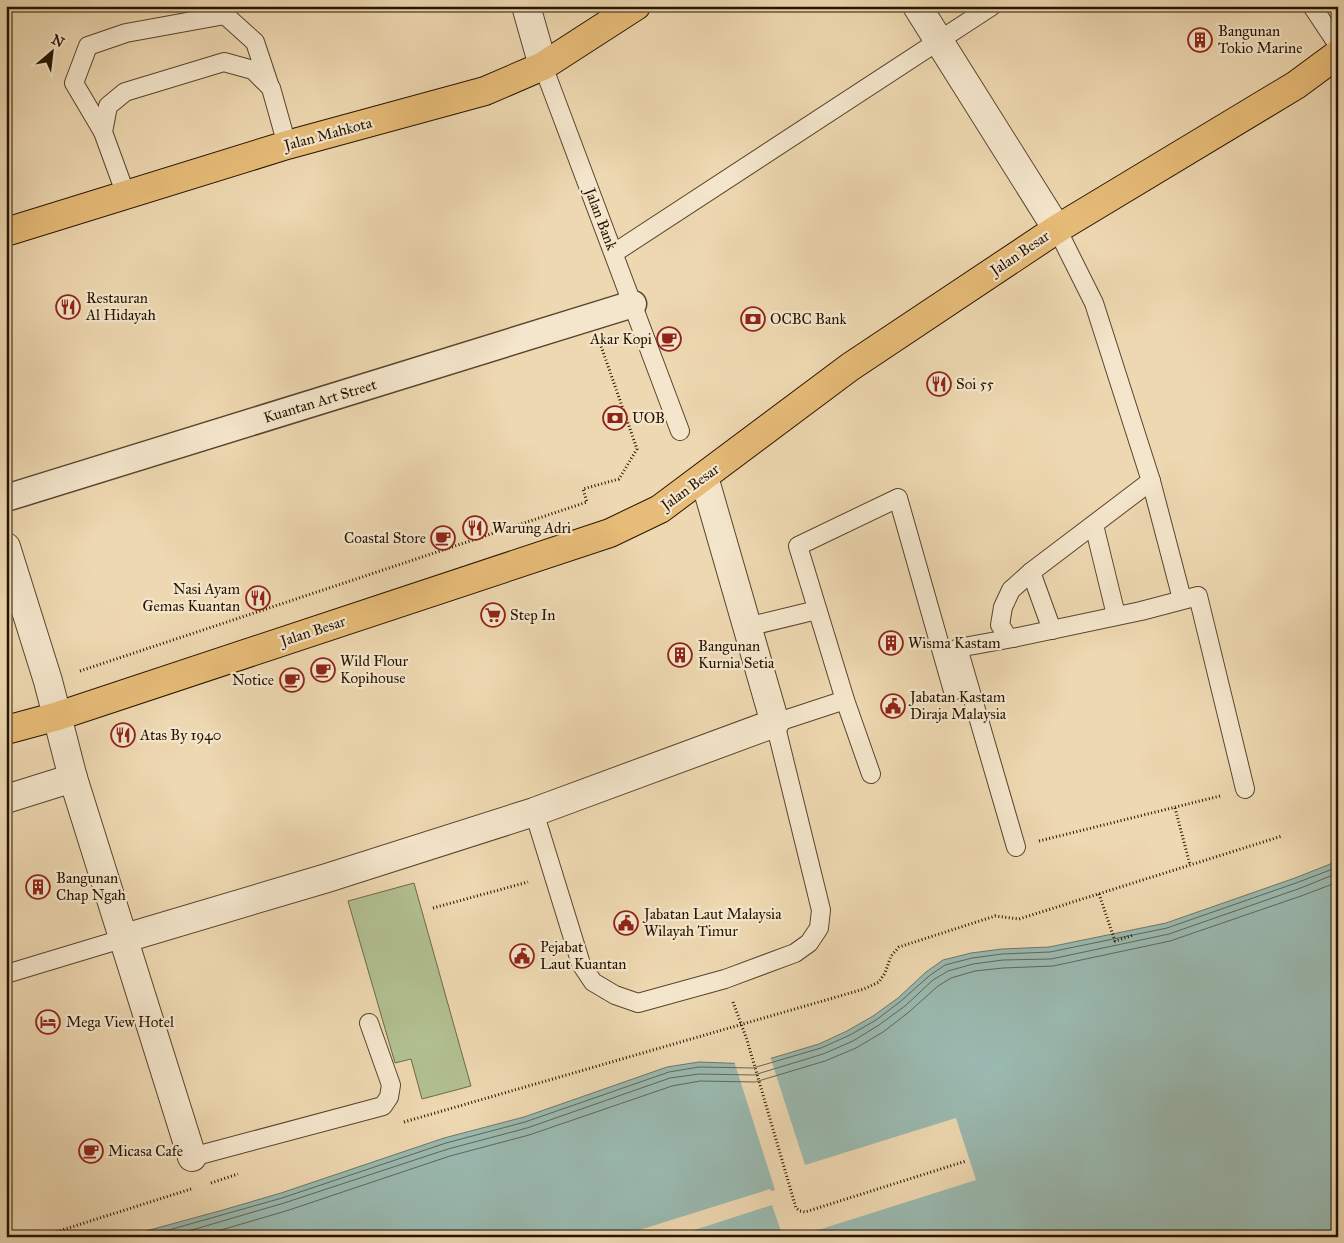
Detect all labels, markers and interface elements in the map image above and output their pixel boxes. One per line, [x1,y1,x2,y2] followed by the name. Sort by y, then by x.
[1218,22,1302,57] place label: Bangunan Tokio Marine
[1187,27,1213,53] building icon: Bangunan Tokio Marine
[28,28,78,78] north arrow
[49,31,67,51] text: N
[280,113,375,156] street label: Jalan Mahkota
[579,184,621,253] street label: Jalan Bank
[985,226,1054,281] street label: Jalan Besar
[85,289,156,324] place label: Restauran Al Hidayah
[55,294,81,320] restaurant icon: Restauran Al Hidayah
[740,306,766,332] bank icon: OCBC Bank
[770,310,846,328] place label: OCBC Bank
[656,326,682,352] cafe icon: Akar Kopi
[589,330,652,348] place label: Akar Kopi
[926,371,952,397] restaurant icon: Soi 55
[261,375,379,427] street label: Kuantan Art Street
[956,375,994,393] place label: Soi 55
[602,405,628,431] bank icon: UOB
[632,409,665,427] place label: UOB
[656,460,723,516] street label: Jalan Besar
[462,515,488,541] restaurant icon: Warung Adri
[492,519,571,537] place label: Warung Adri
[430,525,456,551] cafe icon: Coastal Store
[344,529,426,547] place label: Coastal Store
[143,580,240,615] place label: Nasi Ayam Gemas Kuantan
[245,585,271,611] restaurant icon: Nasi Ayam Gemas Kuantan
[480,602,506,628] supermarket icon: Step In
[510,606,555,624] place label: Step In
[276,612,348,652] street label: Jalan Besar
[878,630,904,656] building icon: Wisma Kastam
[908,634,1001,652] place label: Wisma Kastam
[698,637,775,672] place label: Bangunan Kurnia Setia
[667,642,693,668] building icon: Bangunan Kurnia Setia
[340,652,409,687] place label: Wild Flour Kopihouse
[310,657,336,683] cafe icon: Wild Flour Kopihouse
[279,667,305,693] cafe icon: Notice
[232,671,274,689] place label: Notice
[908,688,1007,723] place label: Jabatan Kastam Diraja Malaysia
[880,693,906,719] public building icon: Jabatan Kastam Diraja Malaysia
[110,722,136,748] restaurant icon: Atas By 1940
[139,726,221,744] place label: Atas By 1940
[56,869,126,904] place label: Bangunan Chap Ngah
[25,874,51,900] building icon: Bangunan Chap Ngah
[642,905,782,940] place label: Jabatan Laut Malaysia Wilayah Timur
[613,910,639,936] public building icon: Jabatan Laut Malaysia Wilayah Timur
[540,938,626,973] place label: Pejabat Laut Kuantan
[509,943,535,969] public building icon: Pejabat Laut Kuantan
[35,1009,61,1035] hotel icon: Mega View Hotel
[66,1013,175,1031] place label: Mega View Hotel
[78,1138,104,1164] cafe icon: Micasa Cafe
[108,1142,183,1160] place label: Micasa Cafe

